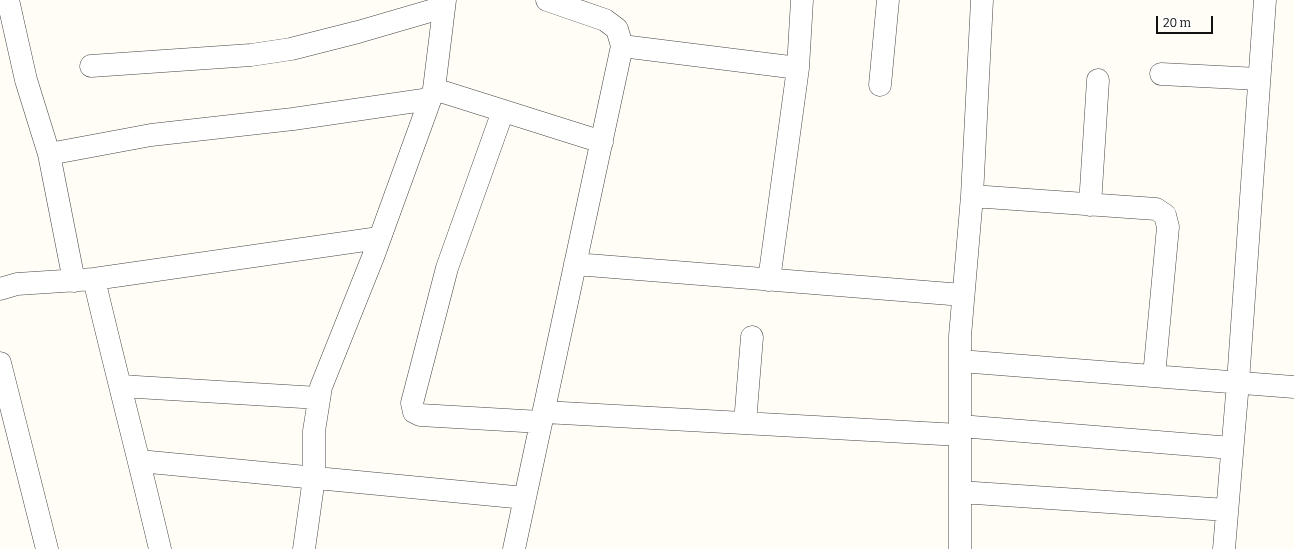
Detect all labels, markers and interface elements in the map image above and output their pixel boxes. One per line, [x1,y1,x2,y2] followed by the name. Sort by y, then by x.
[1158,8,1215,34] scale bar
[1163,16,1191,30] text: 20 m

